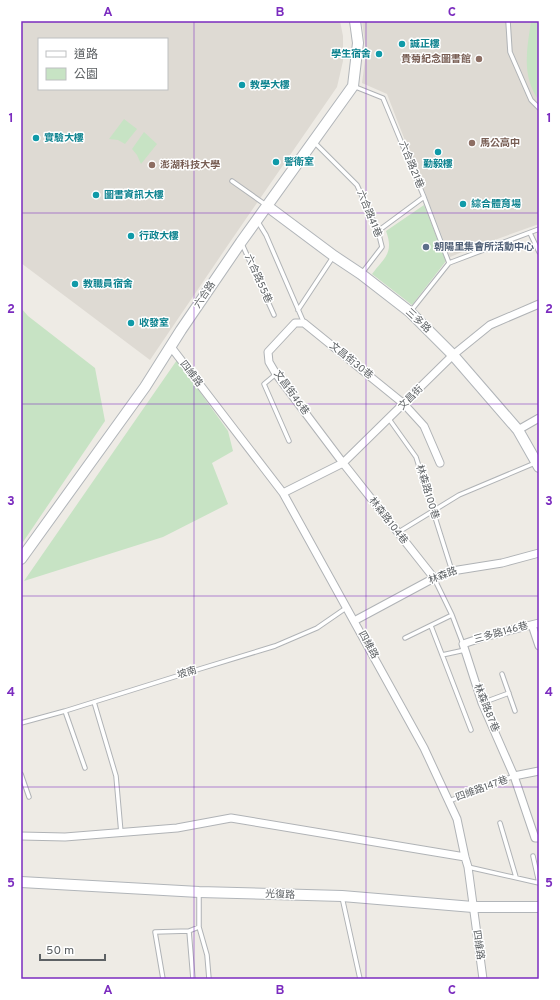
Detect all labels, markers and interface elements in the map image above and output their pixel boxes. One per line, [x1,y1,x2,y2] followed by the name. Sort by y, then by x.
[103,5,113,21] text: A
[276,5,285,21] text: B
[448,5,456,21] text: C
[38,38,168,90] legend
[410,38,440,51] place label: 誠正樓
[397,39,407,49] marker: 誠正樓
[74,47,98,63] text: 道路
[331,48,371,61] place label: 學生宿舍
[374,49,384,59] marker: 學生宿舍
[401,53,471,66] place label: 貴菊紀念圖書館
[474,54,484,64] marker: 貴菊紀念圖書館
[74,67,98,83] text: 公園
[250,79,290,92] place label: 教學大樓
[237,80,247,90] marker: 教學大樓
[8,111,14,127] text: 1
[546,111,552,127] text: 1
[44,132,84,145] place label: 實驗大樓
[31,133,41,143] marker: 實驗大樓
[480,137,520,150] place label: 馬公高中
[467,138,477,148] marker: 馬公高中
[396,139,426,191] street label: 六合路21巷
[433,147,443,157] marker: 勤毅樓
[284,156,314,169] place label: 警衛室
[271,157,281,167] marker: 警衛室
[423,158,453,171] place label: 勤毅樓
[160,159,220,172] place label: 澎湖科技大學
[147,160,157,170] marker: 澎湖科技大學
[354,188,384,240] street label: 六合路41巷
[104,189,164,202] place label: 圖書資訊大樓
[91,190,101,200] marker: 圖書資訊大樓
[471,198,521,211] place label: 綜合體育場
[458,199,468,209] marker: 綜合體育場
[139,230,179,243] place label: 行政大樓
[126,231,136,241] marker: 行政大樓
[434,241,534,254] place label: 朝陽里集會所活動中心
[421,242,431,252] marker: 朝陽里集會所活動中心
[241,252,275,306] street label: 六合路55巷
[83,278,133,291] place label: 教職員宿舍
[70,279,80,289] marker: 教職員宿舍
[191,279,219,311] street label: 六合路
[7,302,15,318] text: 2
[545,302,553,318] text: 2
[403,306,433,336] street label: 三多路
[139,317,169,330] place label: 收發室
[126,318,136,328] marker: 收發室
[327,339,375,383] street label: 文昌街30巷
[177,358,205,390] street label: 四維路
[270,368,312,418] street label: 文昌街46巷
[396,383,426,413] street label: 文昌街
[413,463,441,521] street label: 林森路100巷
[7,494,15,510] text: 3
[545,494,553,510] text: 3
[366,495,410,547] street label: 林森路104巷
[427,565,459,587] street label: 林森路
[472,620,530,646] street label: 三多路146巷
[355,629,381,661] street label: 四維路
[176,664,198,682] street label: 坡南
[470,682,502,734] street label: 林森路87巷
[7,685,15,701] text: 4
[545,685,553,701] text: 4
[454,774,510,804] street label: 四維路147巷
[7,876,15,892] text: 5
[545,876,553,892] text: 5
[265,888,295,902] street label: 光復路
[469,929,487,961] street label: 四維路
[40,936,105,962] scale bar
[46,943,74,959] text: 50 m
[103,983,113,999] text: A
[276,983,285,999] text: B
[448,983,456,999] text: C

